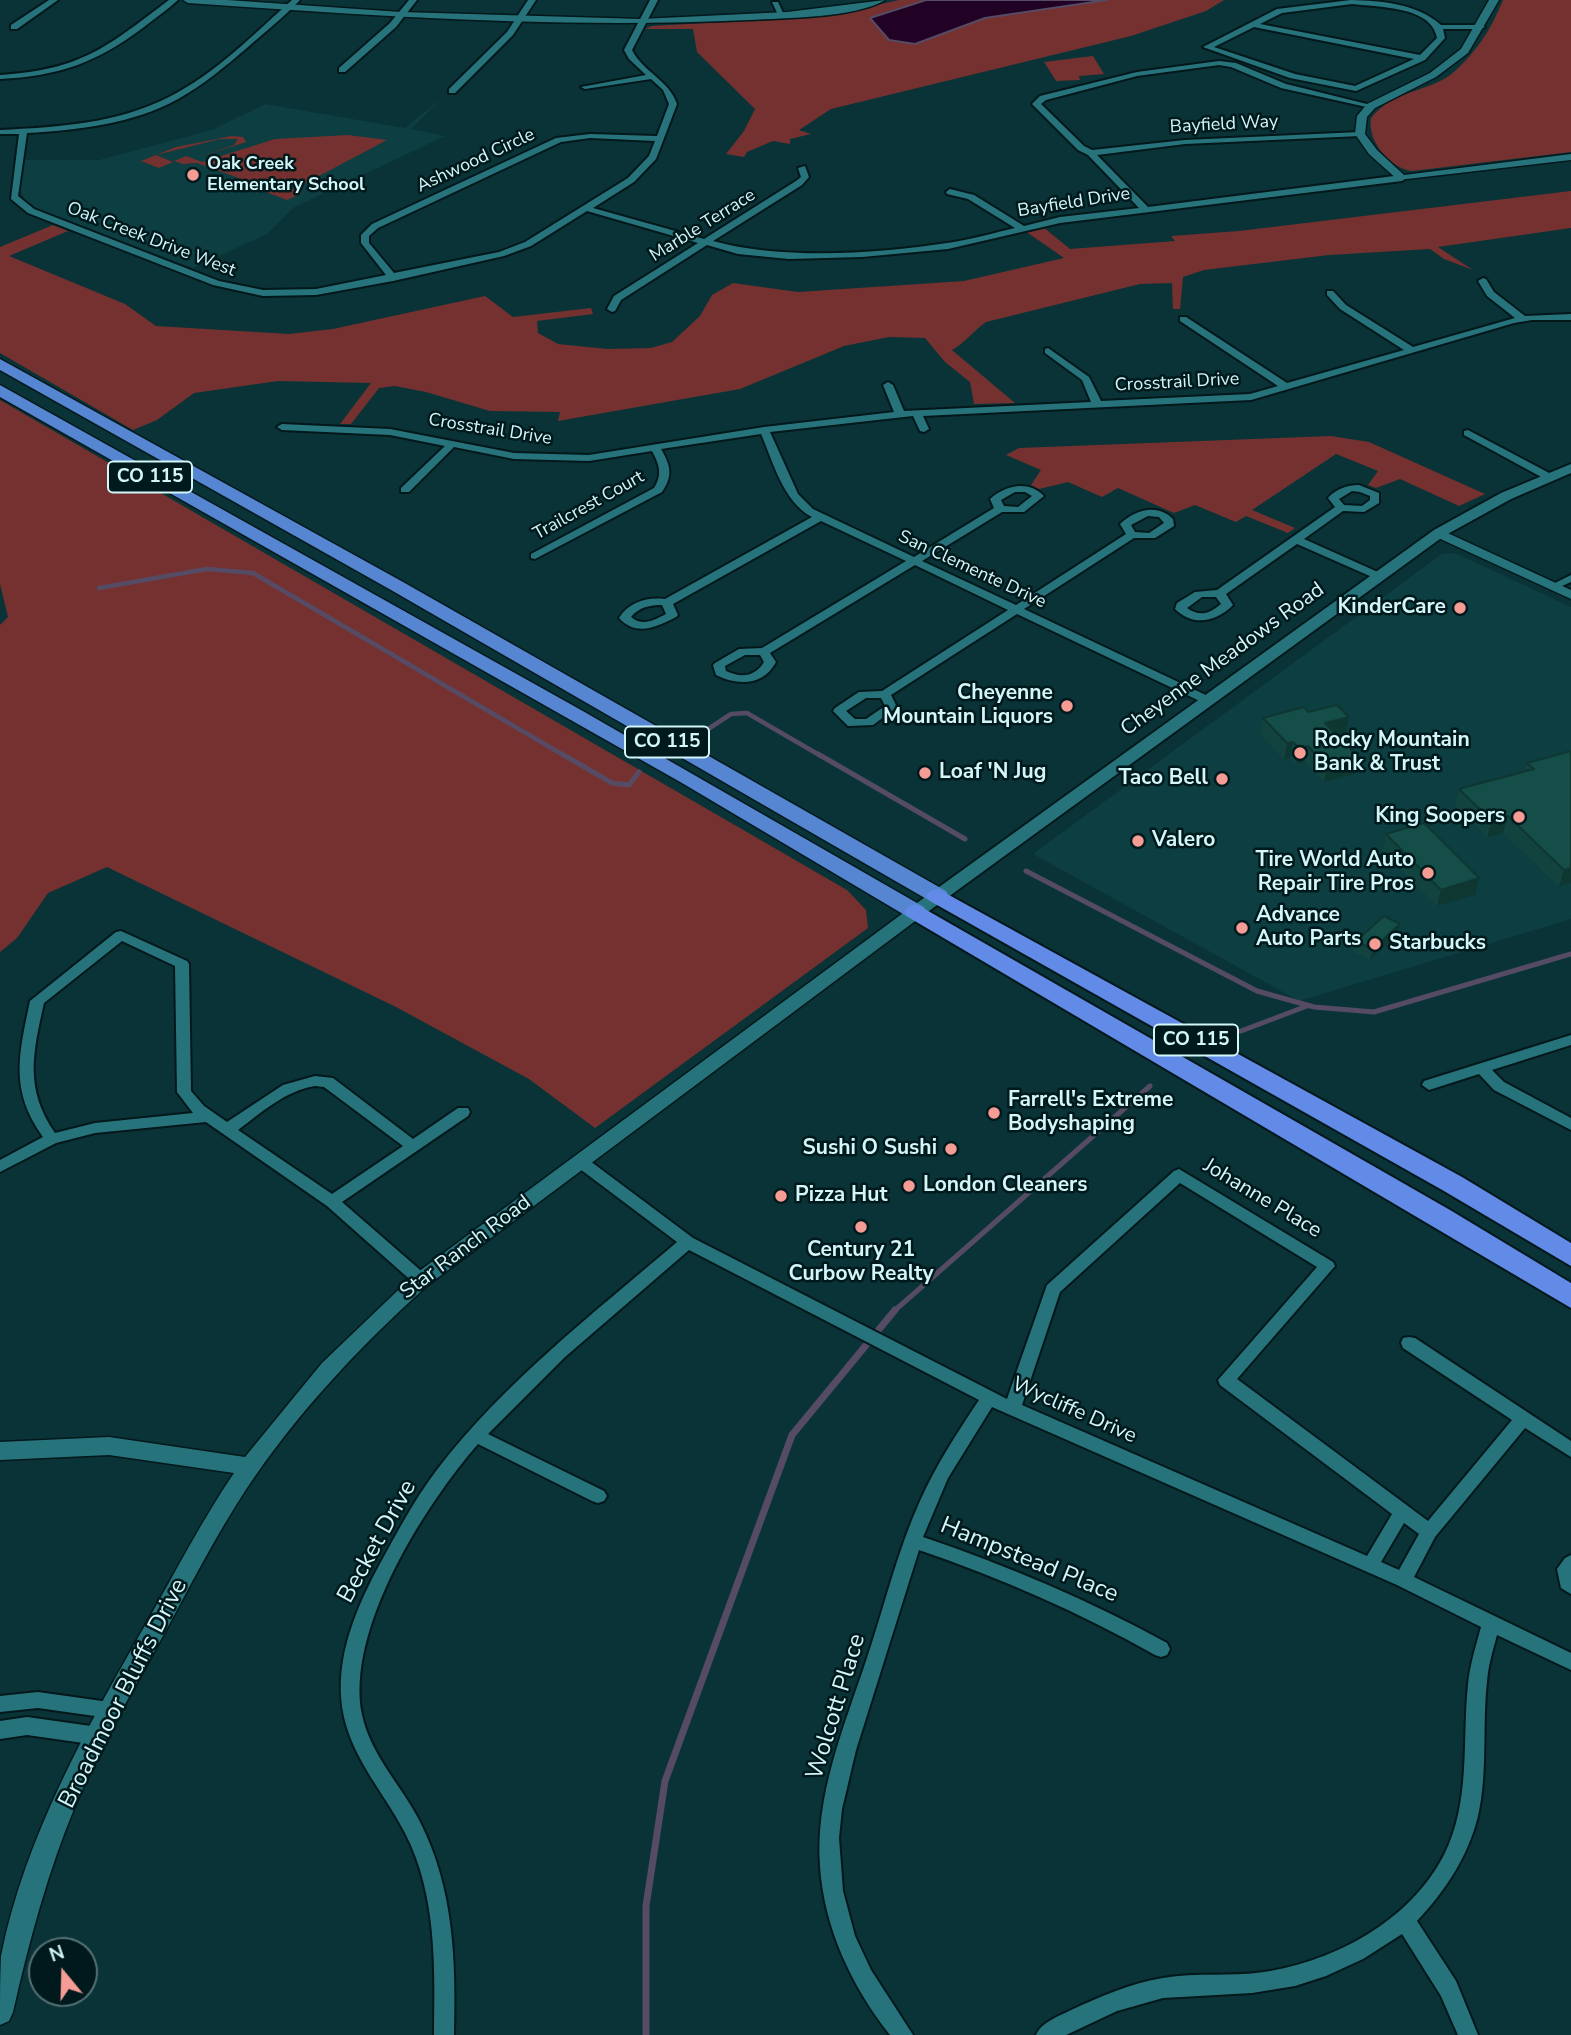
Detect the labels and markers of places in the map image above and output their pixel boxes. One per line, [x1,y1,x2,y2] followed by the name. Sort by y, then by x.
[207,154,365,196] place label: Oak Creek Elementary School
[185,167,201,183] marker: Oak Creek Elementary School
[1337,595,1446,621] place label: KinderCare
[1452,600,1468,616] marker: KinderCare
[883,681,1053,731] place label: Cheyenne Mountain Liquors
[1059,698,1075,714] marker: Cheyenne Mountain Liquors
[1314,728,1470,778] place label: Rocky Mountain Bank & Trust
[1292,745,1308,761] marker: Rocky Mountain Bank & Trust
[939,760,1046,786] place label: Loaf 'N Jug
[917,765,933,781] marker: Loaf 'N Jug
[1118,766,1208,792] place label: Taco Bell
[1214,771,1230,787] marker: Taco Bell
[1375,804,1505,830] place label: King Soopers
[1511,809,1527,825] marker: King Soopers
[1152,828,1215,854] place label: Valero
[1130,833,1146,849] marker: Valero
[1255,848,1414,898] place label: Tire World Auto Repair Tire Pros
[1420,865,1436,881] marker: Tire World Auto Repair Tire Pros
[1256,903,1361,953] place label: Advance Auto Parts
[1234,920,1250,936] marker: Advance Auto Parts
[1389,931,1486,957] place label: Starbucks
[1367,936,1383,952] marker: Starbucks
[1008,1088,1173,1138] place label: Farrell's Extreme Bodyshaping
[986,1105,1002,1121] marker: Farrell's Extreme Bodyshaping
[803,1136,937,1162] place label: Sushi O Sushi
[943,1141,959,1157] marker: Sushi O Sushi
[923,1173,1087,1199] place label: London Cleaners
[901,1178,917,1194] marker: London Cleaners
[795,1183,887,1209] place label: Pizza Hut
[773,1188,789,1204] marker: Pizza Hut
[853,1219,869,1235] marker: Century 21 Curbow Realty
[788,1238,934,1288] place label: Century 21 Curbow Realty

